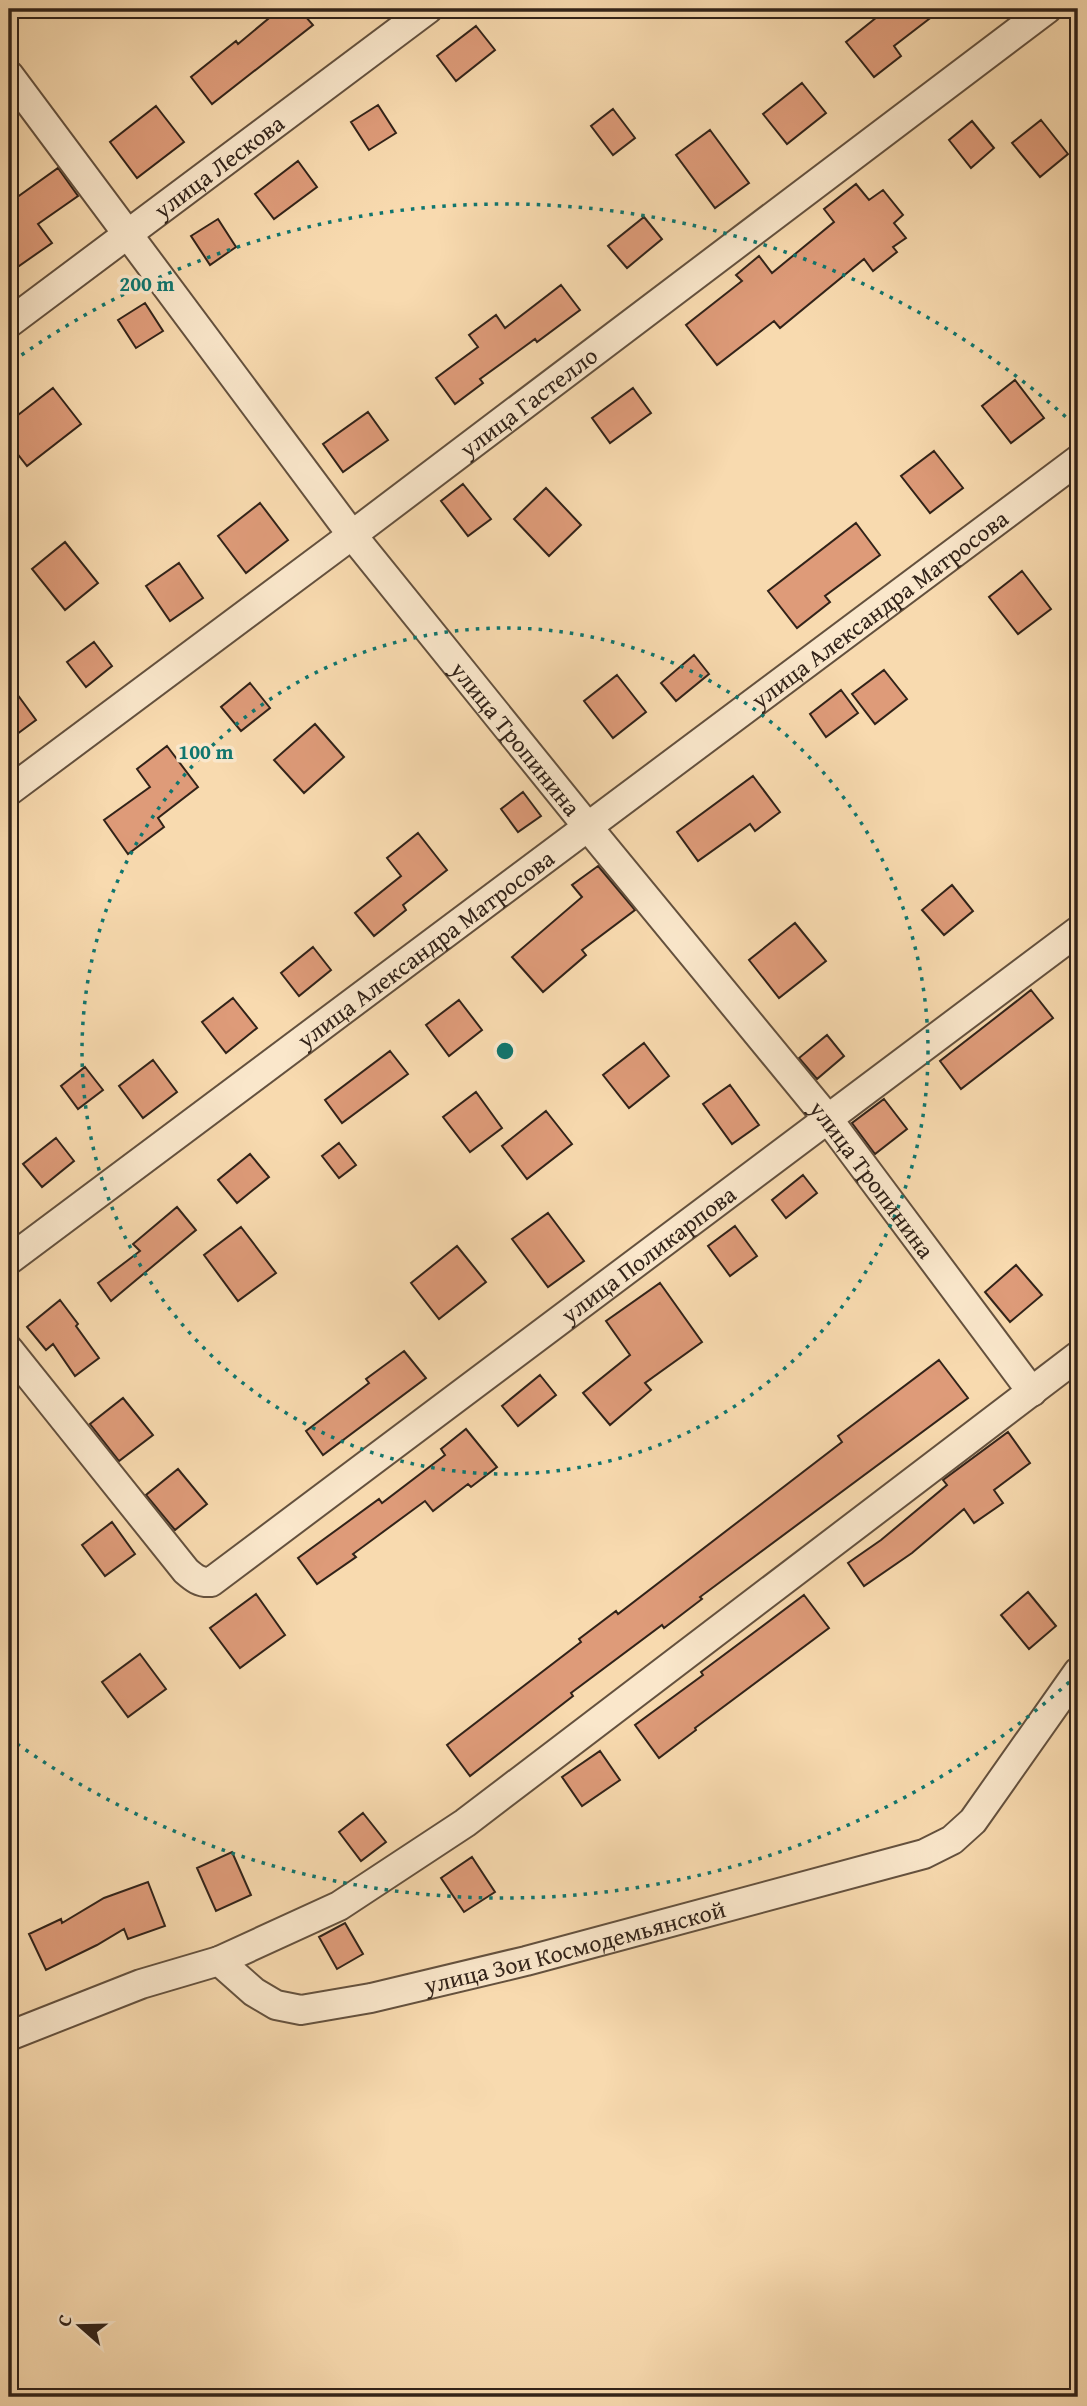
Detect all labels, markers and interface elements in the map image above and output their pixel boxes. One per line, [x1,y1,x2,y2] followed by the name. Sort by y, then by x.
[145,105,292,227] street label: улица Лескова
[119,268,175,299] text: 200 m
[451,338,605,466] street label: улица Гастелло
[742,500,1016,717] street label: улица Александра Матросова
[442,652,590,824] street label: улица Тропинина
[178,736,234,767] text: 100 m
[289,840,562,1057] street label: улица Александра Матросова
[493,1039,517,1063] centre of rings
[801,1091,944,1266] street label: улица Тропинина
[552,1176,744,1332] street label: улица Поликарпова
[419,1891,729,2002] street label: улица Зои Космодемьянской
[46,2290,116,2360] north arrow
[49,2310,79,2330] text: С

